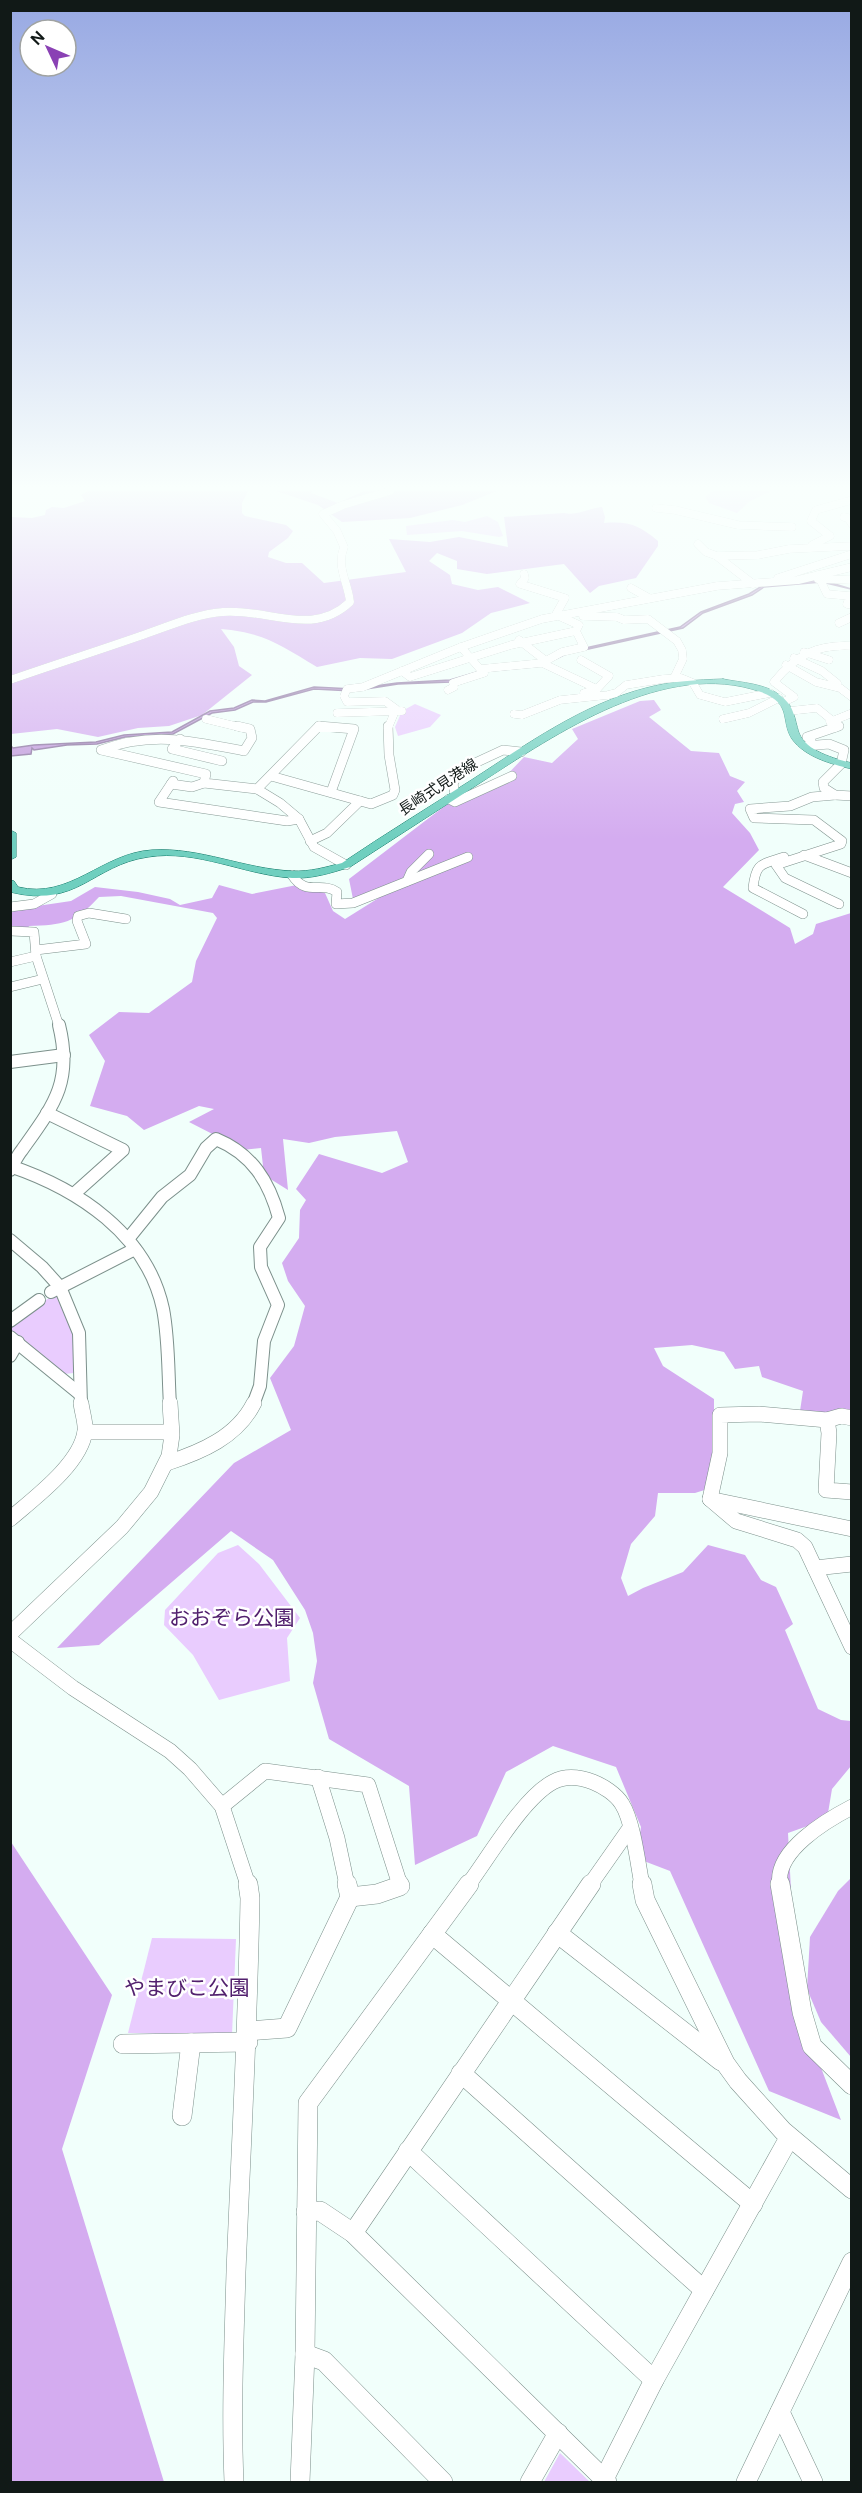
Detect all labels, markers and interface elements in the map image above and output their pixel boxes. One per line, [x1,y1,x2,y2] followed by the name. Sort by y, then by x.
[18,18,78,78] north arrow
[26,26,49,49] text: N
[395,754,481,820] street label: 長崎式見港線
[169,1604,295,1632] park label: おおぞら公園
[124,1974,250,2002] park label: やまびこ公園

